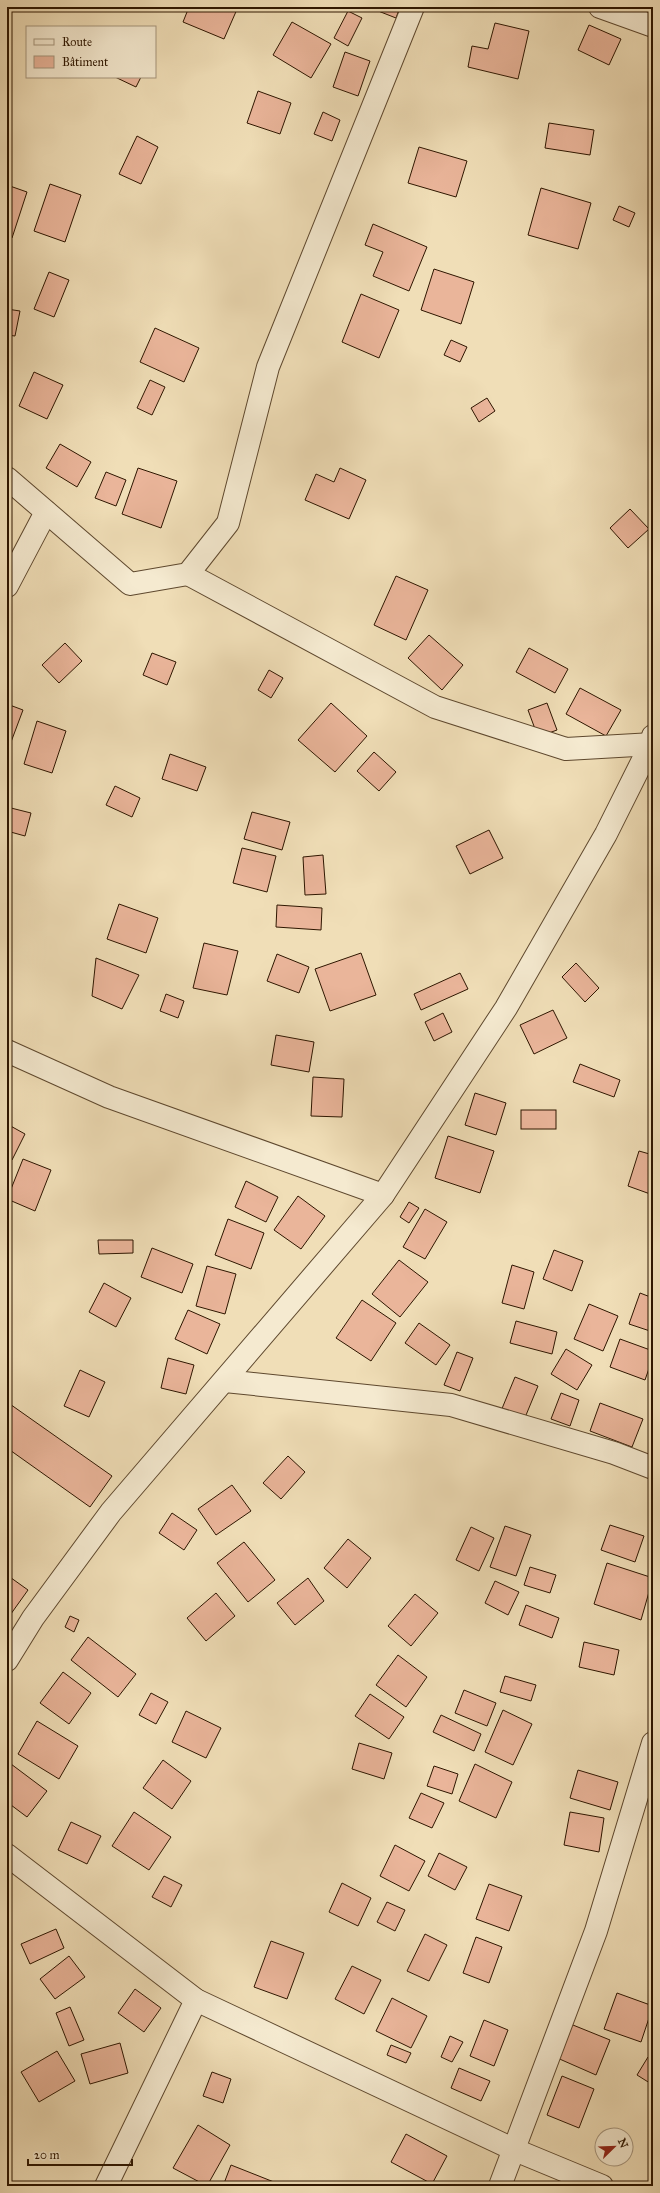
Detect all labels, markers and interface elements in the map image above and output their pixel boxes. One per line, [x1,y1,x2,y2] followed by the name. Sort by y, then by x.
[26,26,156,78] legend
[62,35,92,49] text: Route
[62,55,109,69] text: Bâtiment
[594,2127,634,2167] north arrow
[615,2136,631,2151] text: N
[28,2141,132,2167] scale bar
[34,2148,60,2162] text: 20 m

